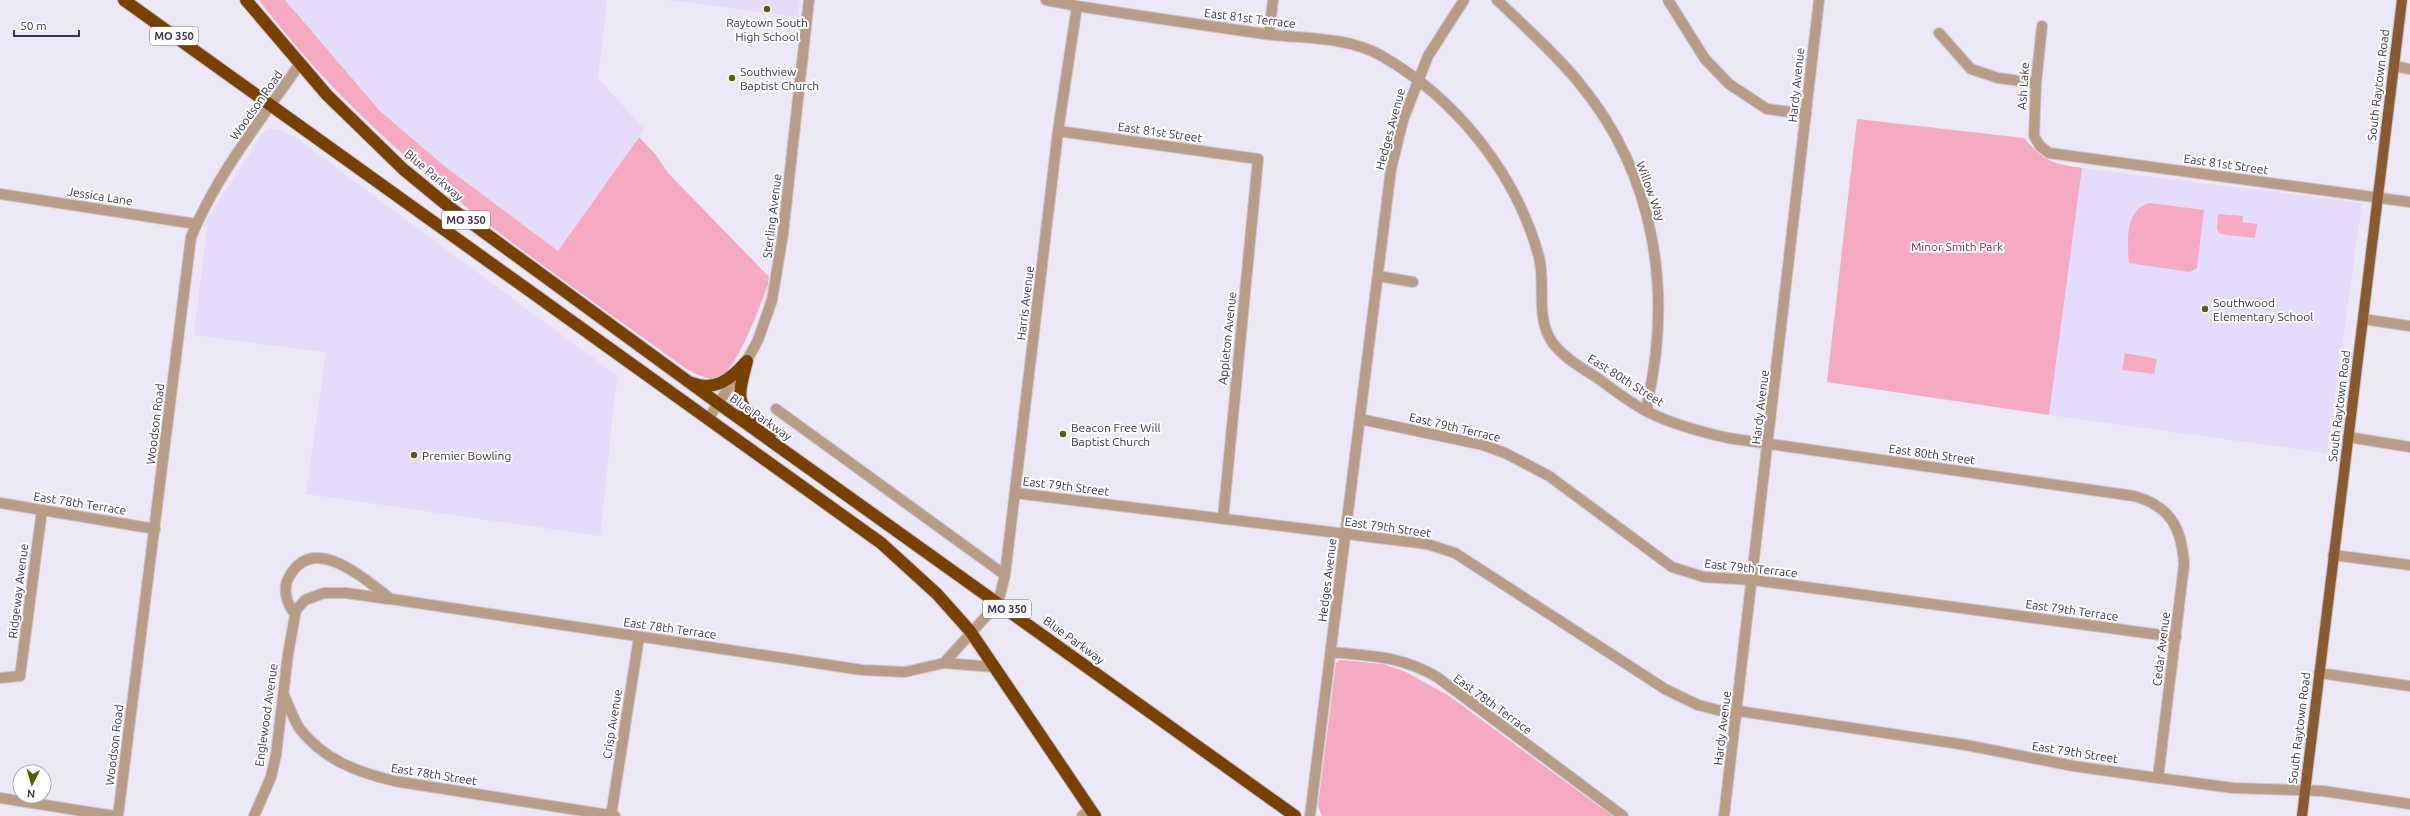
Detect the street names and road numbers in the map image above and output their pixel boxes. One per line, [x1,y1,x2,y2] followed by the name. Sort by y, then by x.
[1204,6,1296,30] street label: East 81st Terrace
[150,27,198,45] road number: MO 350
[2365,29,2391,141] street label: South Raytown Road
[1786,47,1806,123] street label: Hardy Avenue
[2015,62,2031,110] street label: Ash Lake
[227,68,285,142] street label: Woodson Road
[1373,87,1407,171] street label: Hedges Avenue
[1117,120,1203,144] street label: East 81st Street
[402,147,466,203] street label: Blue Parkway
[2183,152,2269,176] street label: East 81st Street
[1634,159,1668,223] street label: Willow Way
[760,173,784,259] street label: Sterling Avenue
[66,184,134,208] street label: Jessica Lane
[442,211,490,229] road number: MO 350
[1014,265,1036,341] street label: Harris Avenue
[1216,291,1238,385] street label: Appleton Avenue
[2326,350,2352,462] street label: South Raytown Road
[1586,351,1667,409] street label: East 80th Street
[1749,369,1771,445] street label: Hardy Avenue
[144,383,166,465] street label: Woodson Road
[728,391,794,443] street label: Blue Parkway
[1408,410,1502,444] street label: East 79th Terrace
[1888,442,1976,467] street label: East 80th Street
[1022,474,1110,498] street label: East 79th Street
[33,489,127,517] street label: East 78th Terrace
[1344,515,1432,540] street label: East 79th Street
[1315,538,1339,622] street label: Hedges Avenue
[6,543,30,639] street label: Ridgeway Avenue
[1704,557,1798,579] street label: East 79th Terrace
[2025,597,2119,623] street label: East 79th Terrace
[983,600,1031,618] road number: MO 350
[2150,611,2172,687] street label: Cedar Avenue
[1041,614,1107,667] street label: Blue Parkway
[623,615,717,641] street label: East 78th Terrace
[252,663,280,767] street label: Englewood Avenue
[1451,671,1535,737] street label: East 78th Terrace
[2286,672,2312,784] street label: South Raytown Road
[600,688,624,760] street label: Crisp Avenue
[1711,690,1733,766] street label: Hardy Avenue
[103,704,125,786] street label: Woodson Road
[2031,739,2119,765] street label: East 79th Street
[390,761,478,787] street label: East 78th Street

